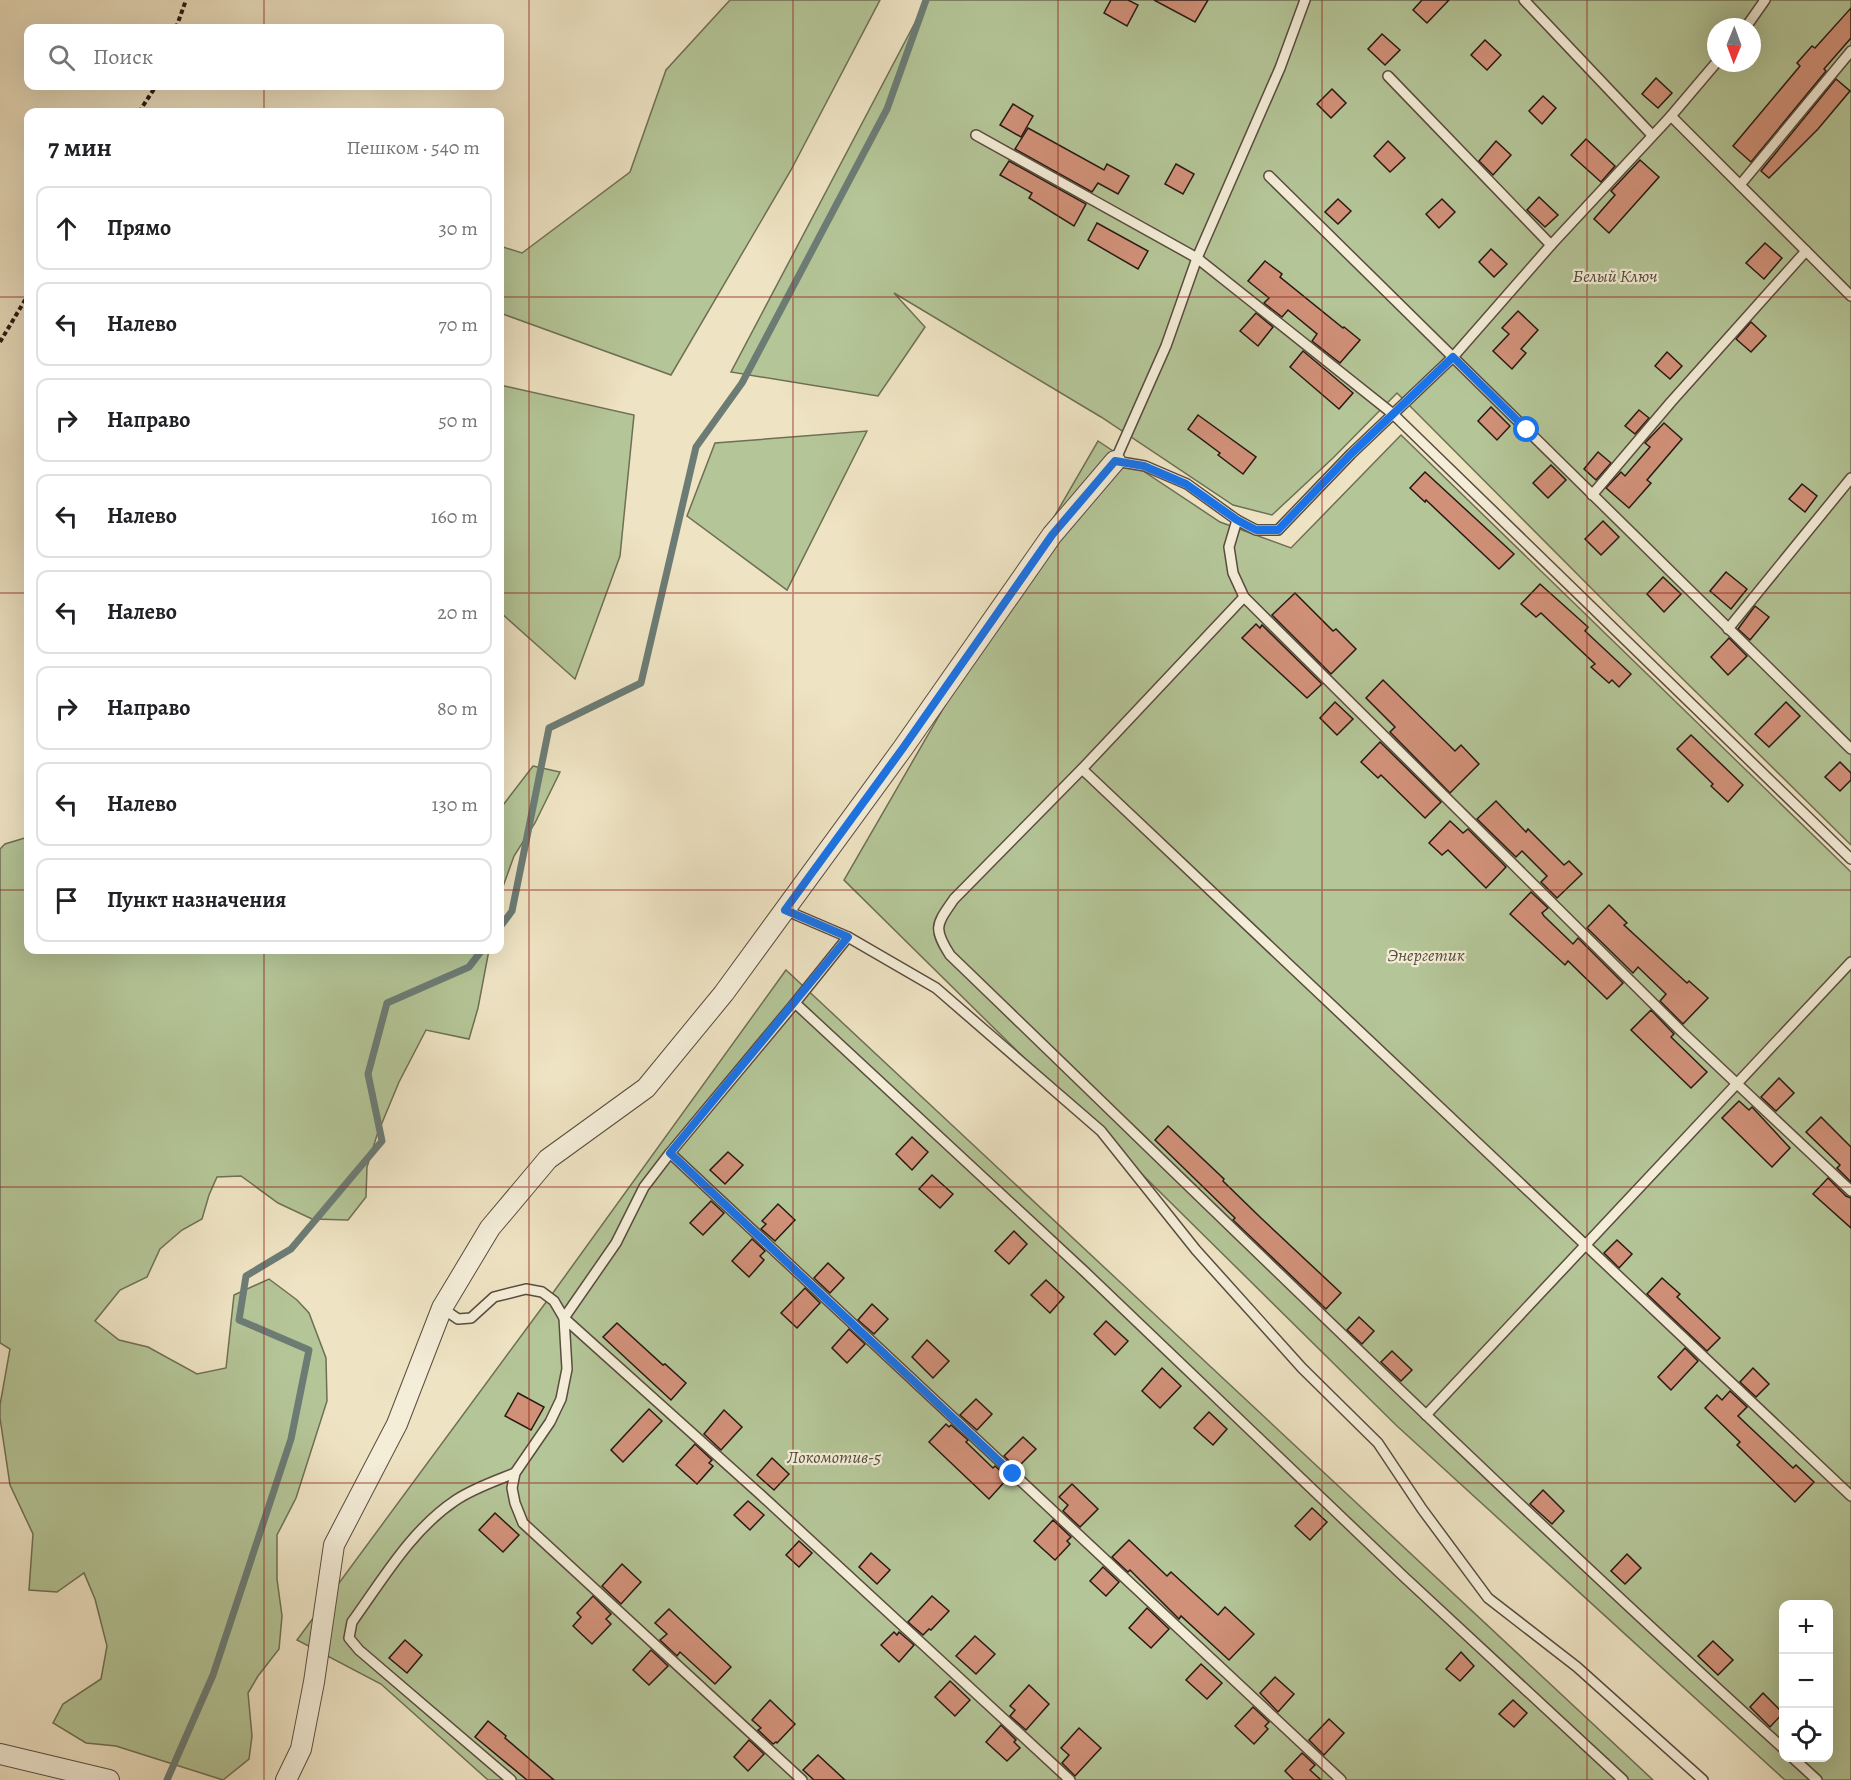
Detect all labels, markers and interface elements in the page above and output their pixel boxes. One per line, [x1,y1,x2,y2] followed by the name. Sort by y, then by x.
[1707,18,1761,72] north arrow
[24,24,504,90] search box
[45,41,78,74] icon: search
[93,42,153,72] text: Поиск
[48,130,112,165] text: 7 мин
[346,134,480,161] text: Пешком · 540 m
[50,212,83,245] icon: ahead
[107,213,171,243] text: Прямо
[438,215,478,242] text: 30 m
[1573,264,1658,288] park label: Белый Ключ
[50,308,83,341] icon: left
[107,309,177,339] text: Налево
[438,311,478,338] text: 70 m
[50,404,83,437] icon: right
[107,405,190,435] text: Направо
[438,407,478,434] text: 50 m
[1513,416,1539,442] route start
[50,500,83,533] icon: left
[107,501,177,531] text: Налево
[431,503,478,530] text: 160 m
[50,596,83,629] icon: left
[107,597,177,627] text: Налево
[437,599,478,626] text: 20 m
[50,692,83,725] icon: right
[107,693,190,723] text: Направо
[437,695,478,722] text: 80 m
[50,788,83,821] icon: left
[107,789,177,819] text: Налево
[432,791,478,818] text: 130 m
[50,884,83,917] icon: arrive
[107,885,286,915] text: Пункт назначения
[1387,943,1465,967] park label: Энергетик
[786,1445,882,1469] park label: Локомотив-5
[999,1460,1025,1486] route end
[1779,1600,1833,1762] map controls
[1779,1600,1833,1654] button: +
[1779,1654,1833,1708] button: −
[1779,1708,1833,1762] button: locate

